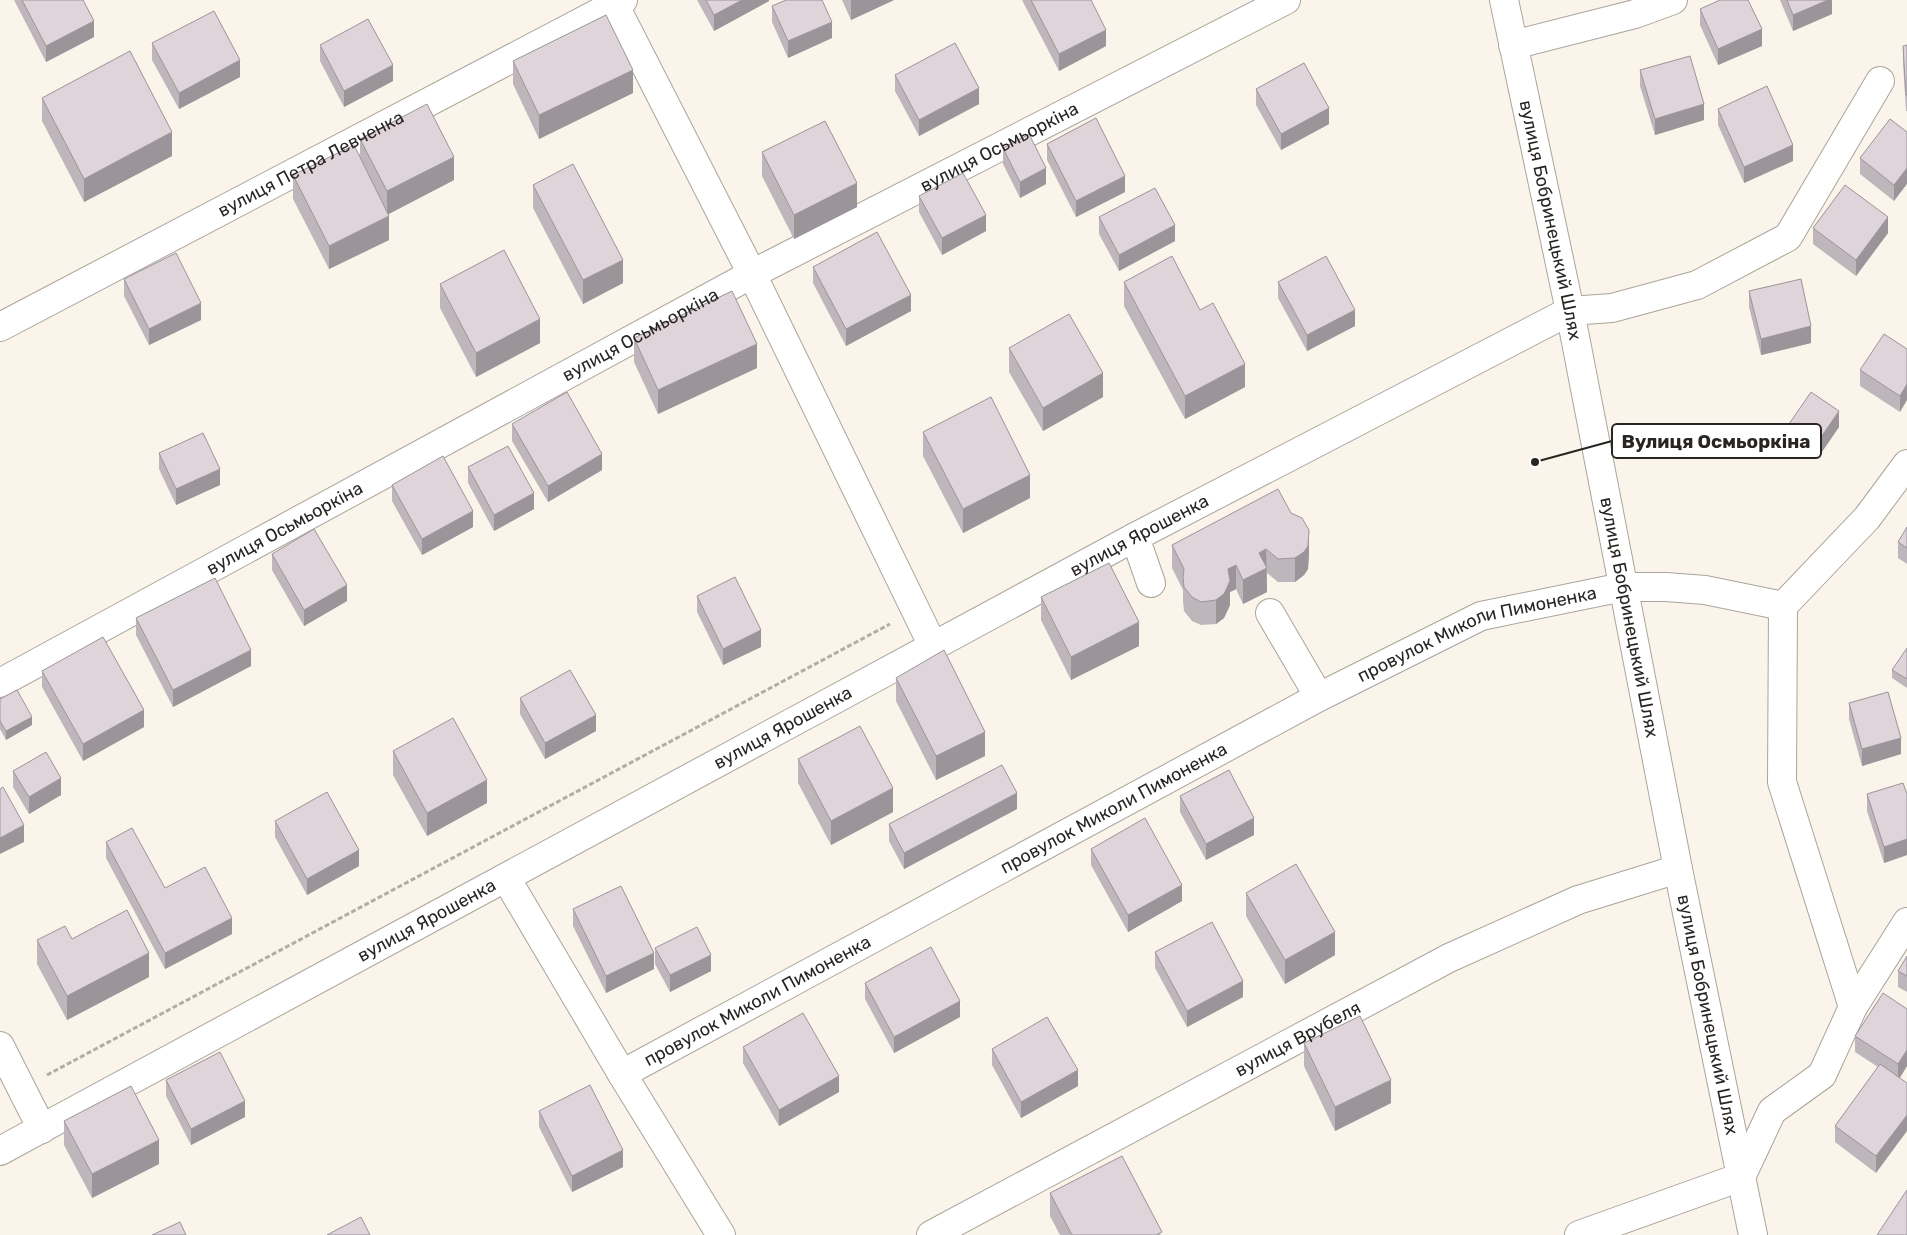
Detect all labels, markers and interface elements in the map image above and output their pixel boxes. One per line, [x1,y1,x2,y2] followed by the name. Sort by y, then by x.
[917,97,1082,197] street label: вулиця Осьмьоркіна
[1515,98,1586,342] street label: вулиця Бобринецький Шлях
[214,106,408,222] street label: вулиця Петра Левченка
[558,283,722,386] street label: вулиця Осьмьоркіна
[1612,424,1821,458] callout: Вулиця Осмьоркіна
[1622,430,1810,453] text: Вулиця Осмьоркіна
[203,477,367,580] street label: вулиця Осьмьоркіна
[1066,490,1212,581] street label: вулиця Ярошенка
[1595,495,1663,740] street label: вулиця Бобринецький Шлях
[1354,582,1599,687] street label: провулок Миколи Пимоненка
[710,681,856,774] street label: вулиця Ярошенка
[996,738,1231,878] street label: провулок Миколи Пимоненка
[354,874,500,967] street label: вулиця Ярошенка
[1673,893,1743,1137] street label: вулиця Бобринецький Шлях
[640,930,875,1071] street label: провулок Миколи Пимоненка
[1231,996,1364,1081] street label: вулиця Врубеля

